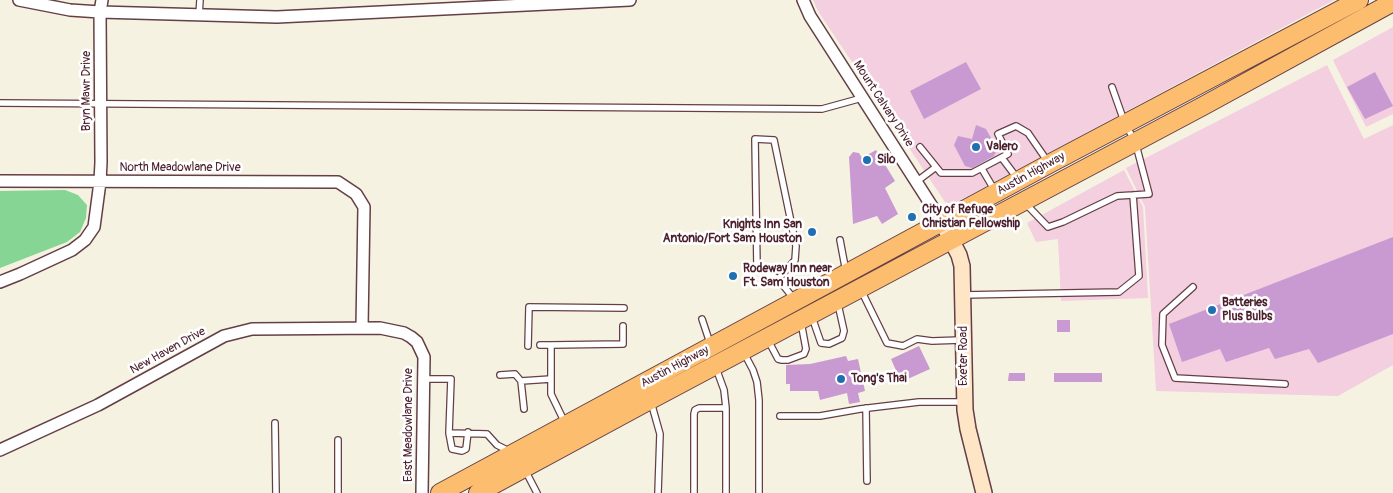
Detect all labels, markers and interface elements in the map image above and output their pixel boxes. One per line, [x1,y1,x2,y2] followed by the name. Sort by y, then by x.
[80,51,94,131] street label: Bryn Mawr Drive
[850,58,916,150] street label: Mount Calvary Drive
[986,140,1018,154] place label: Valero
[970,141,982,153] marker: Valero
[995,149,1067,199] street label: Austin Highway
[877,153,895,167] place label: Silo
[861,154,873,166] marker: Silo
[119,161,241,175] street label: North Meadowlane Drive
[922,203,1020,231] place label: City of Refuge Christian Fellowship
[906,211,918,223] marker: City of Refuge Christian Fellowship
[663,218,802,246] place label: Knights Inn San Antonio/Fort Sam Houston
[806,226,818,238] marker: Knights Inn San Antonio/Fort Sam Houston
[743,262,832,290] place label: Rodeway Inn near Ft. Sam Houston
[727,270,739,282] marker: Rodeway Inn near Ft. Sam Houston
[1222,296,1272,324] place label: Batteries Plus Bulbs
[1206,304,1218,316] marker: Batteries Plus Bulbs
[128,324,208,378] street label: New Haven Drive
[957,326,971,386] street label: Exeter Road
[638,343,712,391] street label: Austin Highway
[402,368,416,482] street label: East Meadowlane Drive
[851,372,907,386] place label: Tong's Thai
[835,373,847,385] marker: Tong's Thai

